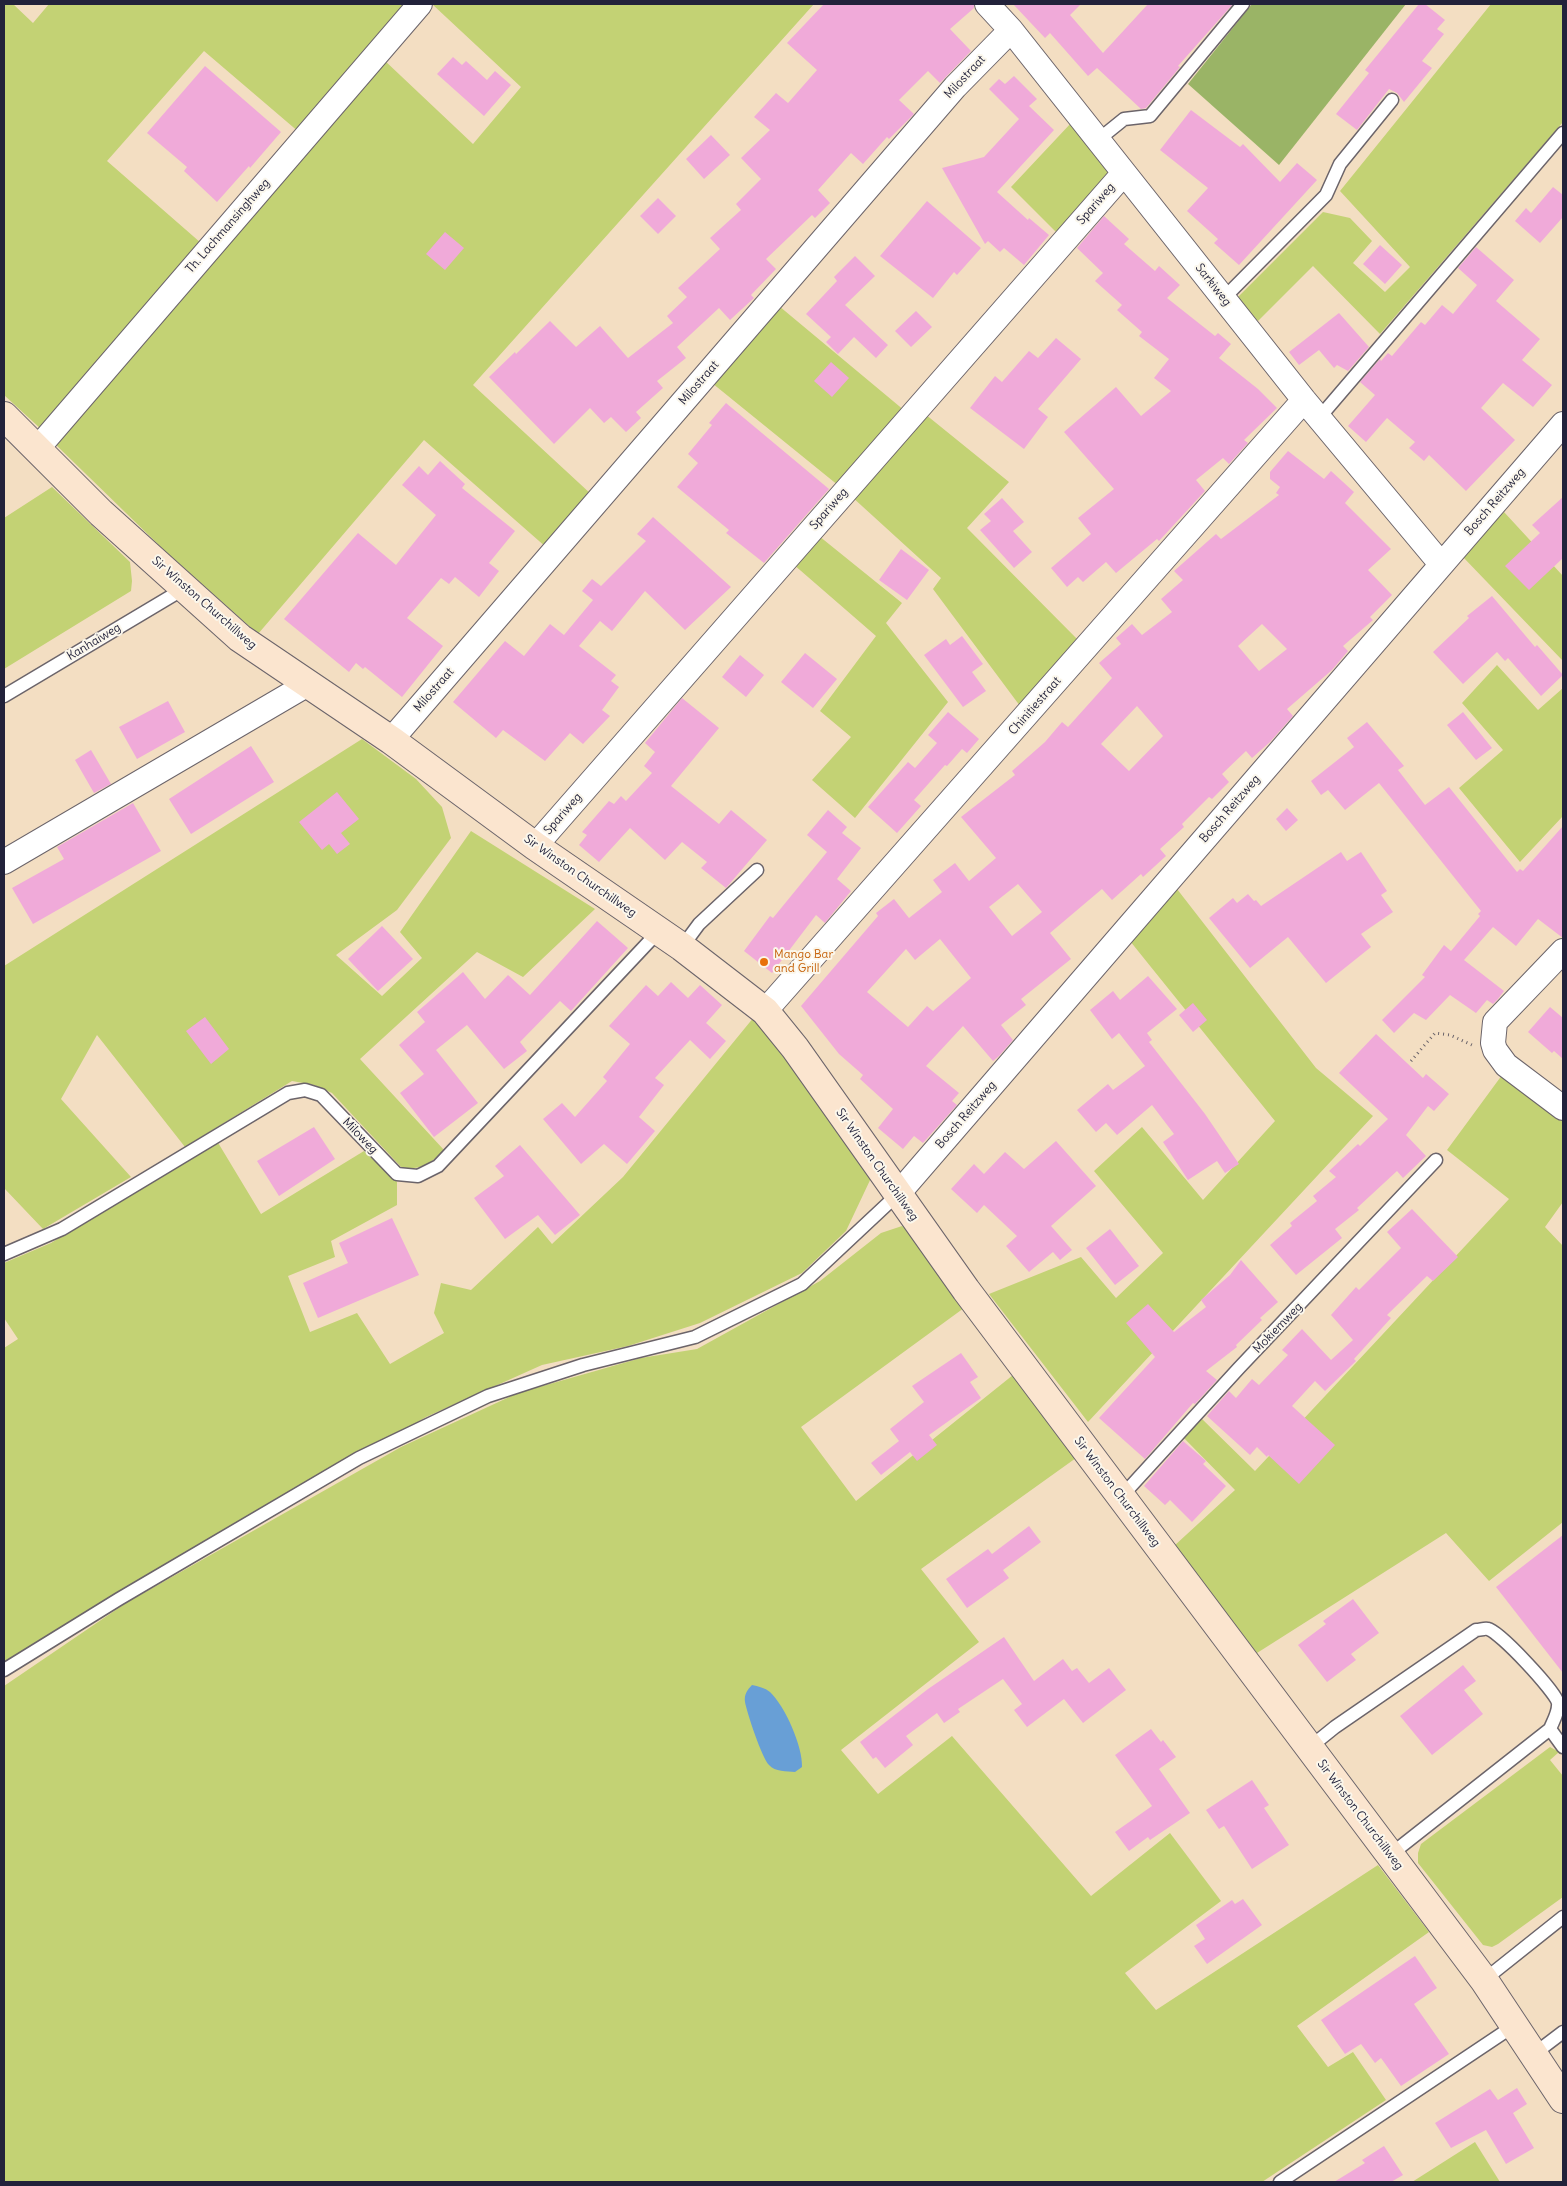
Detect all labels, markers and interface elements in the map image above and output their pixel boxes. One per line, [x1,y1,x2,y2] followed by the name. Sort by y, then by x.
[941,52,989,102] street label: Milostraat
[183,176,273,276] street label: Th. Lachmansinghweg
[1074,180,1118,228] street label: Spariweg
[1192,261,1234,309] street label: Sarkiweg
[676,358,722,408] street label: Milostraat
[1462,465,1528,539] street label: Bosch Reitzweg
[807,485,851,533] street label: Spariweg
[149,554,259,652] street label: Sir Winston Churchillweg
[64,620,124,664] street label: Kanhaiweg
[411,665,457,715] street label: Milostraat
[1006,674,1064,738] street label: Chinitiestraat
[1197,772,1263,846] street label: Bosch Reitzweg
[541,790,585,838] street label: Spariweg
[521,832,639,920] street label: Sir Winston Churchillweg
[774,948,833,976] place label: Mango Bar and Grill
[758,956,770,968] marker: Mango Bar and Grill
[933,1078,999,1152] street label: Bosch Reitzweg
[833,1106,921,1224] street label: Sir Winston Churchillweg
[339,1115,381,1157] street label: Miloweg
[1250,1300,1306,1356] street label: Mokiemweg
[1071,1434,1163,1550] street label: Sir Winston Churchillweg
[1314,1757,1406,1873] street label: Sir Winston Churchillweg

